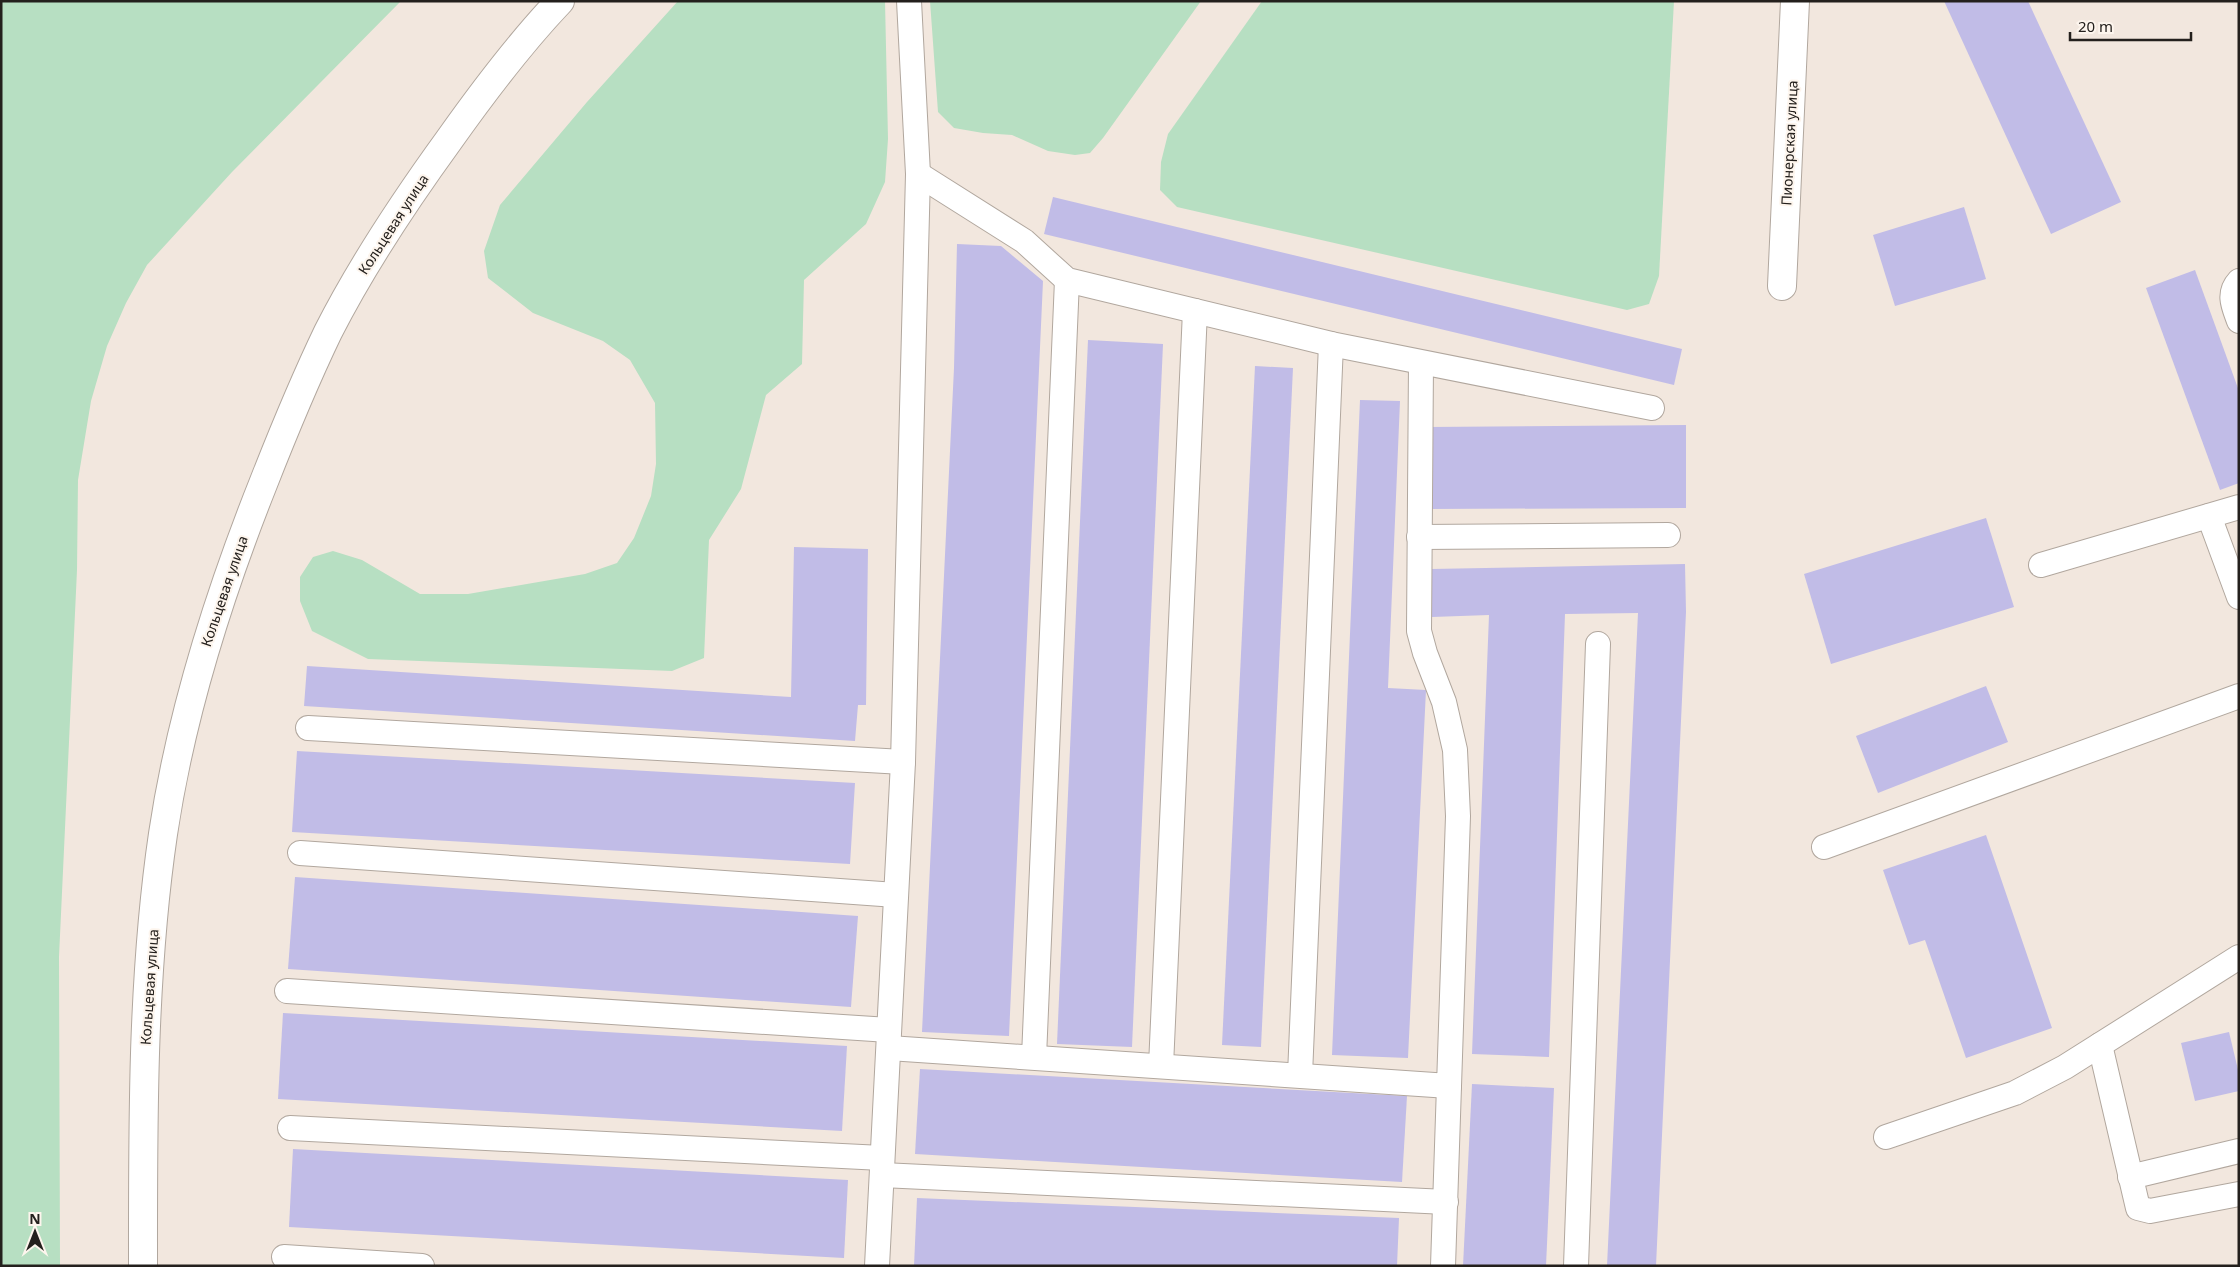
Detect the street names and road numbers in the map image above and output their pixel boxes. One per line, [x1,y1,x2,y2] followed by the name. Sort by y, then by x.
[1776,80,1802,206] street label: Пионерская улица
[353,170,433,278] street label: Кольцевая улица
[196,533,252,649] street label: Кольцевая улица
[135,928,163,1046] street label: Кольцевая улица

